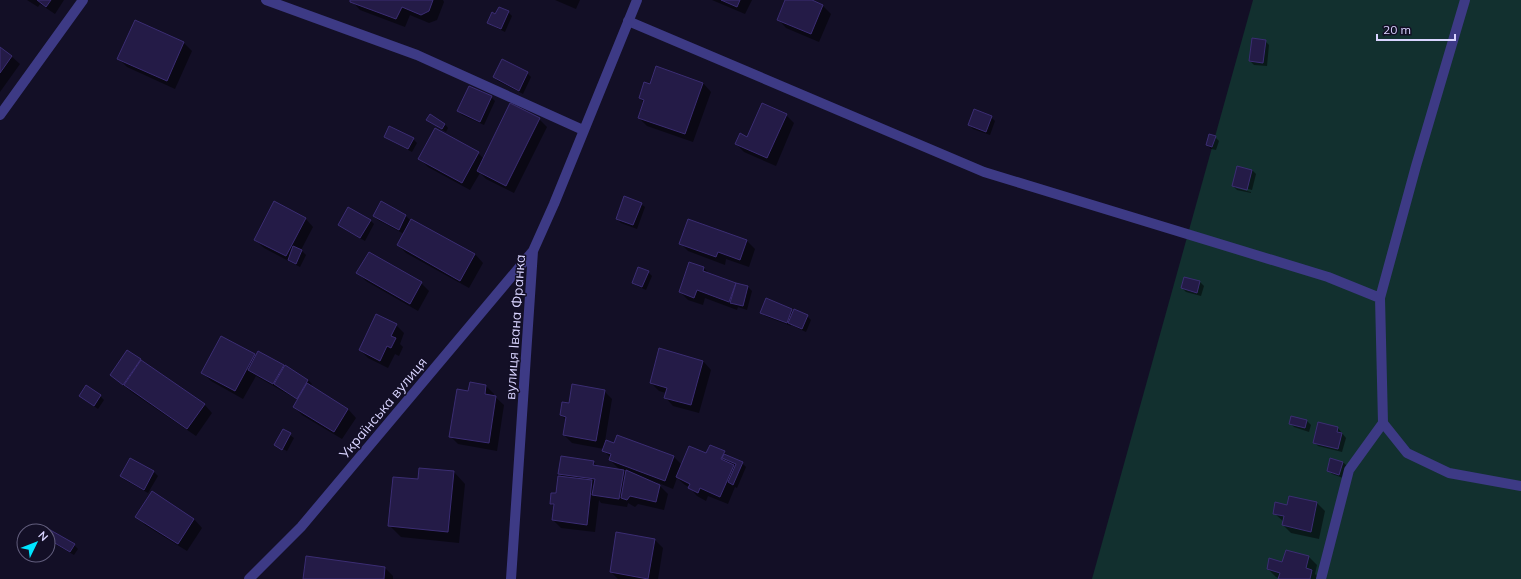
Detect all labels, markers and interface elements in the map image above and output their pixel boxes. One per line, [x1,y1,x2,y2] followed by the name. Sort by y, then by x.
[1377,16,1455,42] scale bar
[1383,22,1411,37] text: 20 m
[501,254,529,400] street label: вулиця Івана Франка
[335,353,431,463] street label: Українська вулиця
[16,523,56,563] north arrow
[35,528,51,544] text: N

